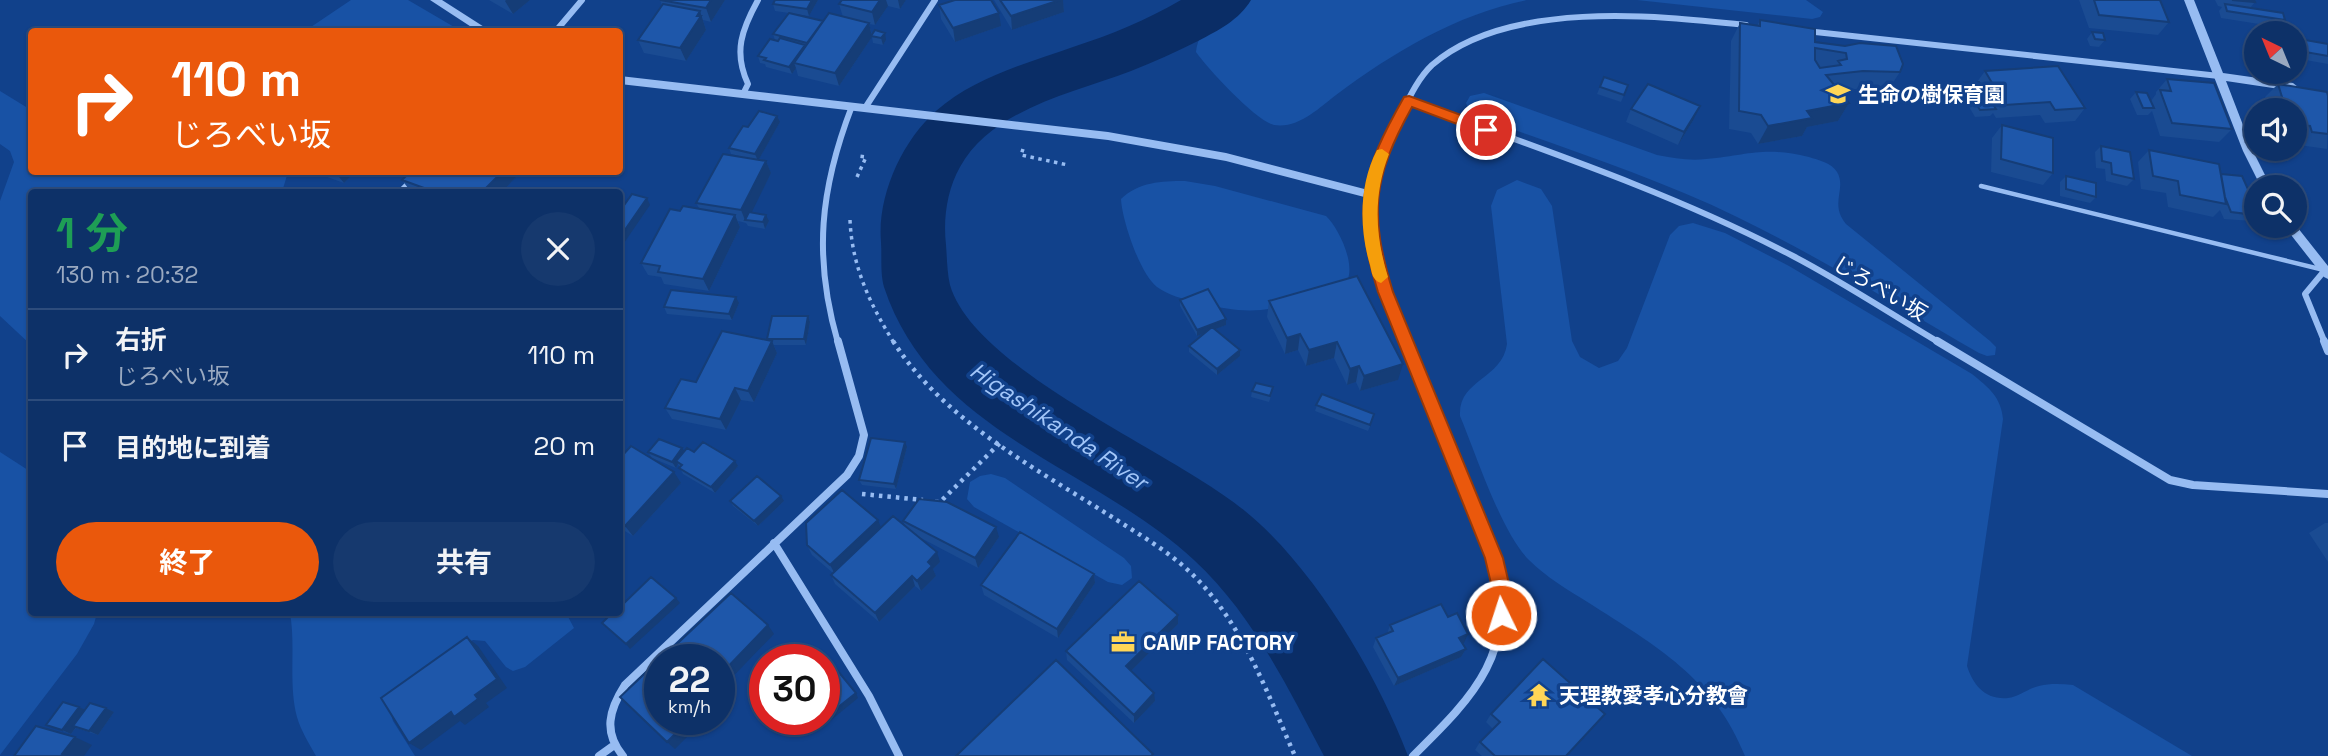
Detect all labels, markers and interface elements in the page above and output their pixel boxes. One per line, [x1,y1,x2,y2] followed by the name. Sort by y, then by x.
[2244,21,2306,84] north arrow
[2244,21,2307,238] map controls
[171,48,301,110] text: 110 m
[56,56,147,147] icon: right
[1824,80,1852,108] school or university icon: 生命の樹保育園
[1858,81,2005,108] place label: 生命の樹保育園
[2244,98,2307,161] button: sound
[1456,100,1516,160] pin
[1467,111,1505,149] icon: arrive
[171,115,331,155] text: じろべい坂
[2244,175,2307,238] button: search
[56,207,128,260] text: 1 分
[521,212,595,286] button: close
[1828,249,1932,327] street label: じろべい坂
[56,260,198,290] text: 130 m · 20:32
[115,323,167,357] text: 右折
[56,336,94,374] icon: right
[528,338,595,372] text: 110 m
[964,355,1156,498] water label: Higashikanda River
[115,361,230,391] text: じろべい坂
[56,427,94,465] icon: arrive
[534,429,595,463] text: 20 m
[115,431,271,465] text: 目的地に到着
[56,522,319,602] button: 終了
[333,522,595,602] button: 共有
[1464,578,1538,652] position arrow
[1109,628,1137,656] office icon: CAMP FACTORY
[1143,629,1295,656] place label: CAMP FACTORY
[749,644,840,735] speed limit sign: 30
[669,658,710,702] text: 22
[1525,681,1553,709] temple icon: 天理教愛孝心分教會
[1559,682,1748,709] place label: 天理教愛孝心分教會
[668,695,711,718] text: km/h

